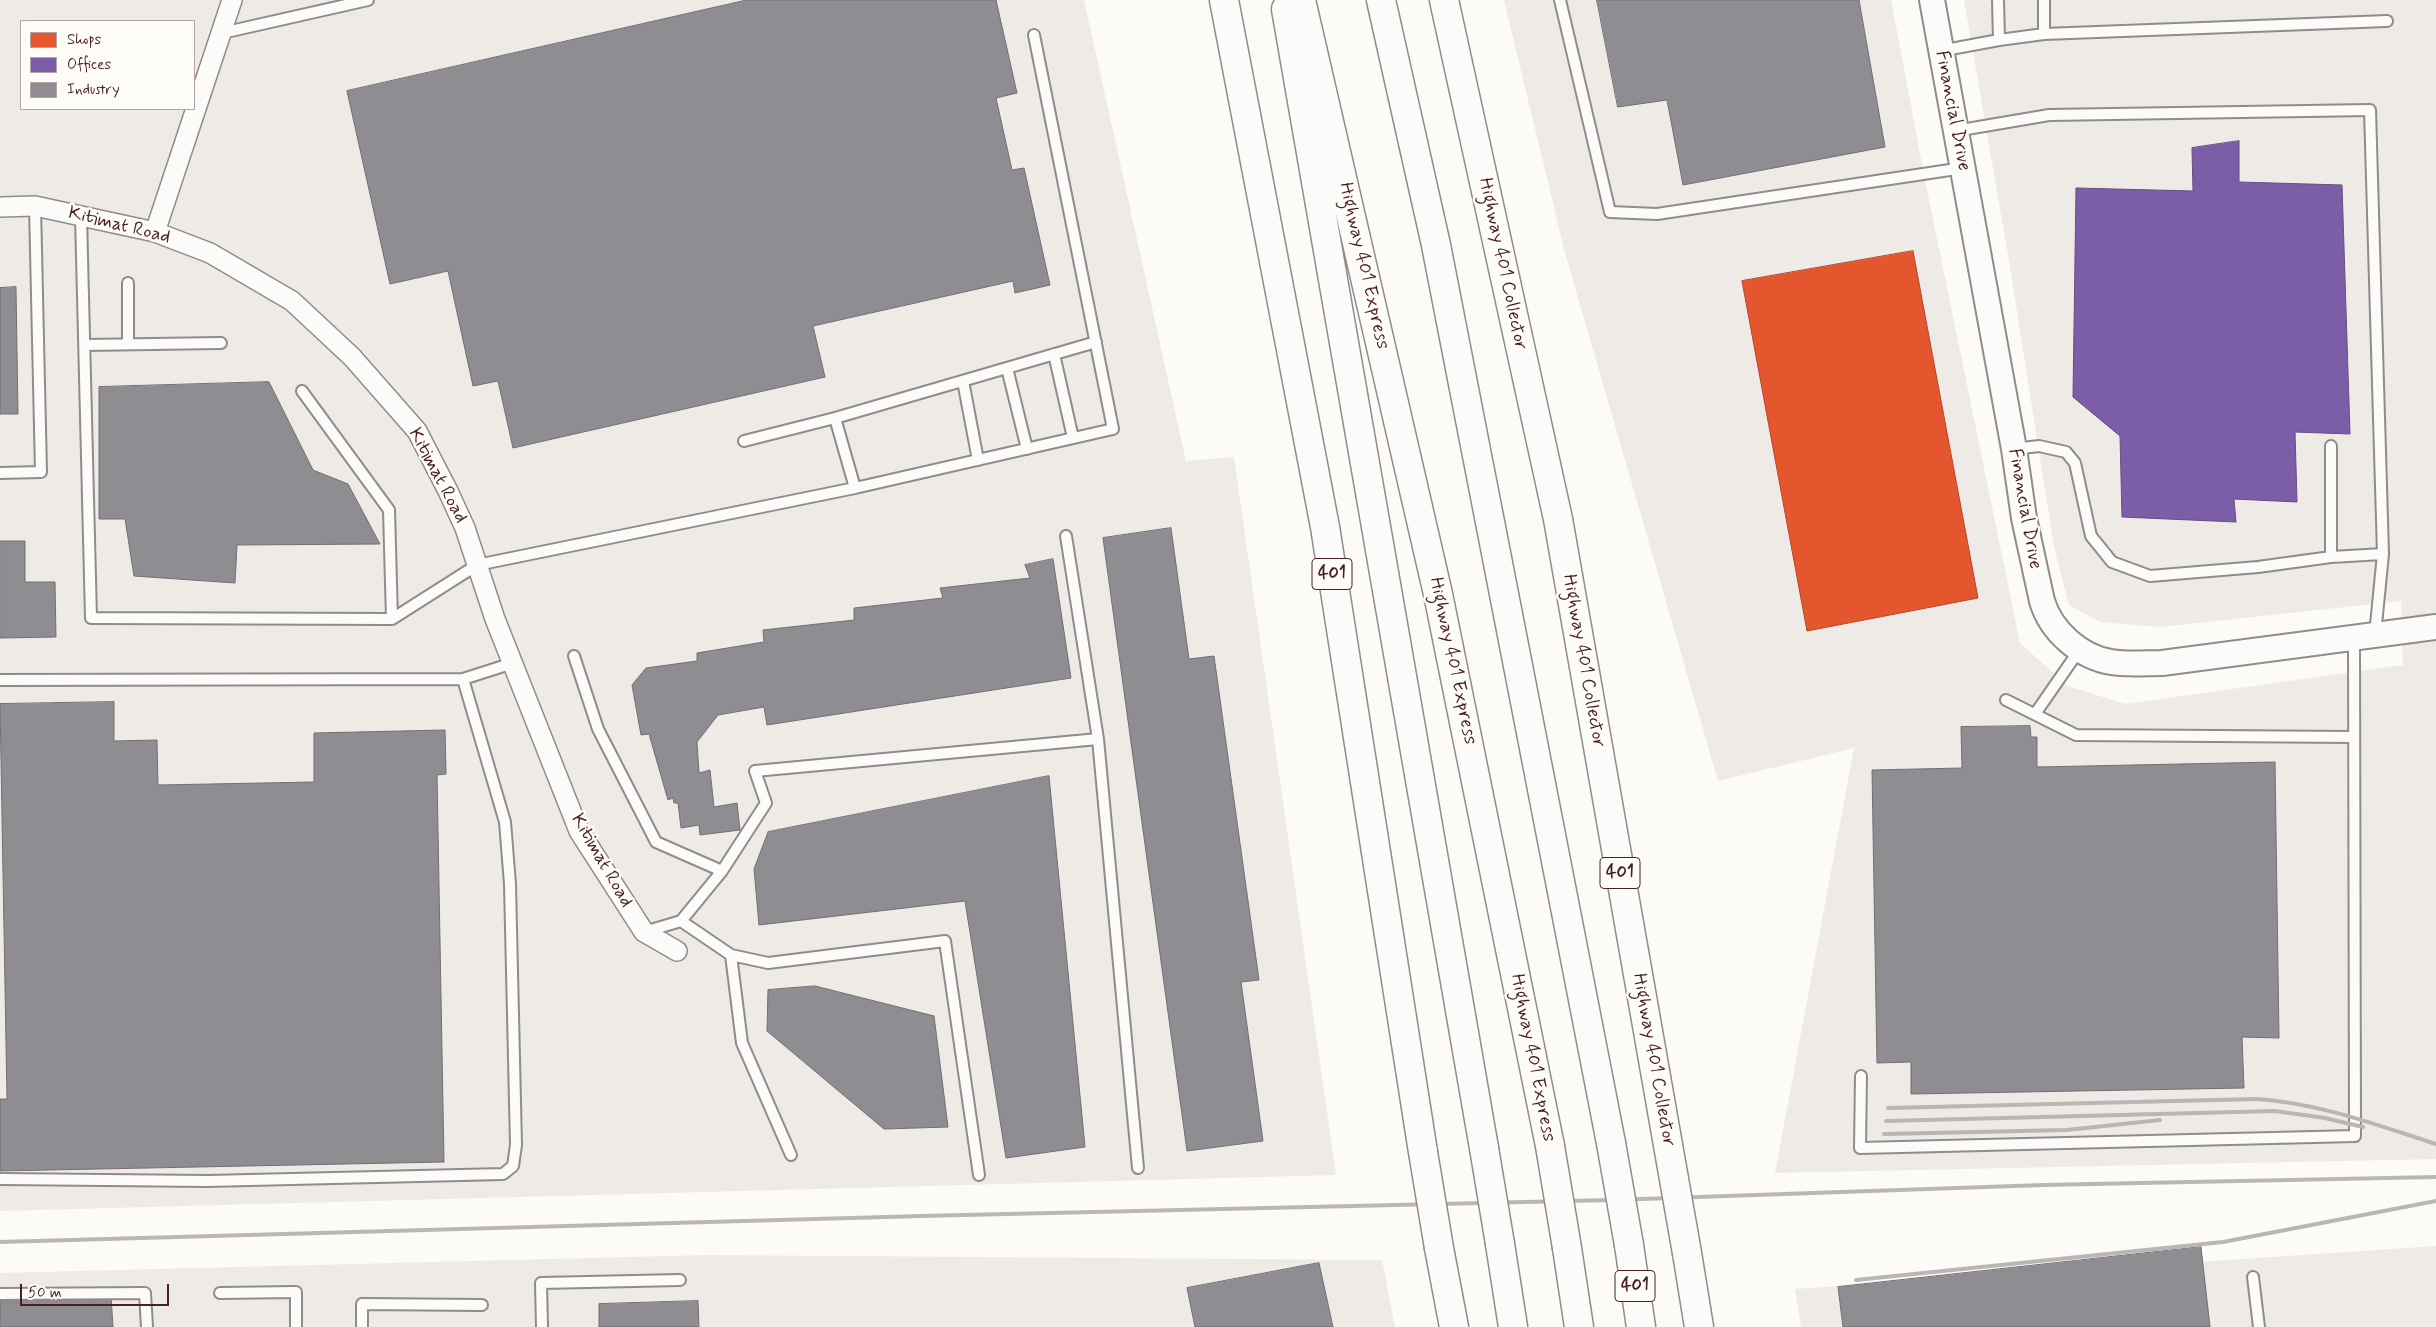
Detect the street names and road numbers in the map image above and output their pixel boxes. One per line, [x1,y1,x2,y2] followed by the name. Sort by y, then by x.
[1929,49,1975,173] street label: Financial Drive
[1473,176,1531,352] street label: Highway 401 Collector
[1333,180,1393,352] street label: Highway 401 Express
[66,202,172,250] street label: Kitimat Road
[402,425,472,527] street label: Kitimat Road
[2002,447,2046,571] street label: Financial Drive
[1312,558,1352,590] road number: 401
[1557,573,1609,749] street label: Highway 401 Collector
[1423,575,1481,747] street label: Highway 401 Express
[565,810,637,912] street label: Kitimat Road
[1600,858,1640,888] road number: 401
[1505,972,1559,1144] street label: Highway 401 Express
[1627,972,1679,1148] street label: Highway 401 Collector
[1615,1270,1655,1302] road number: 401

